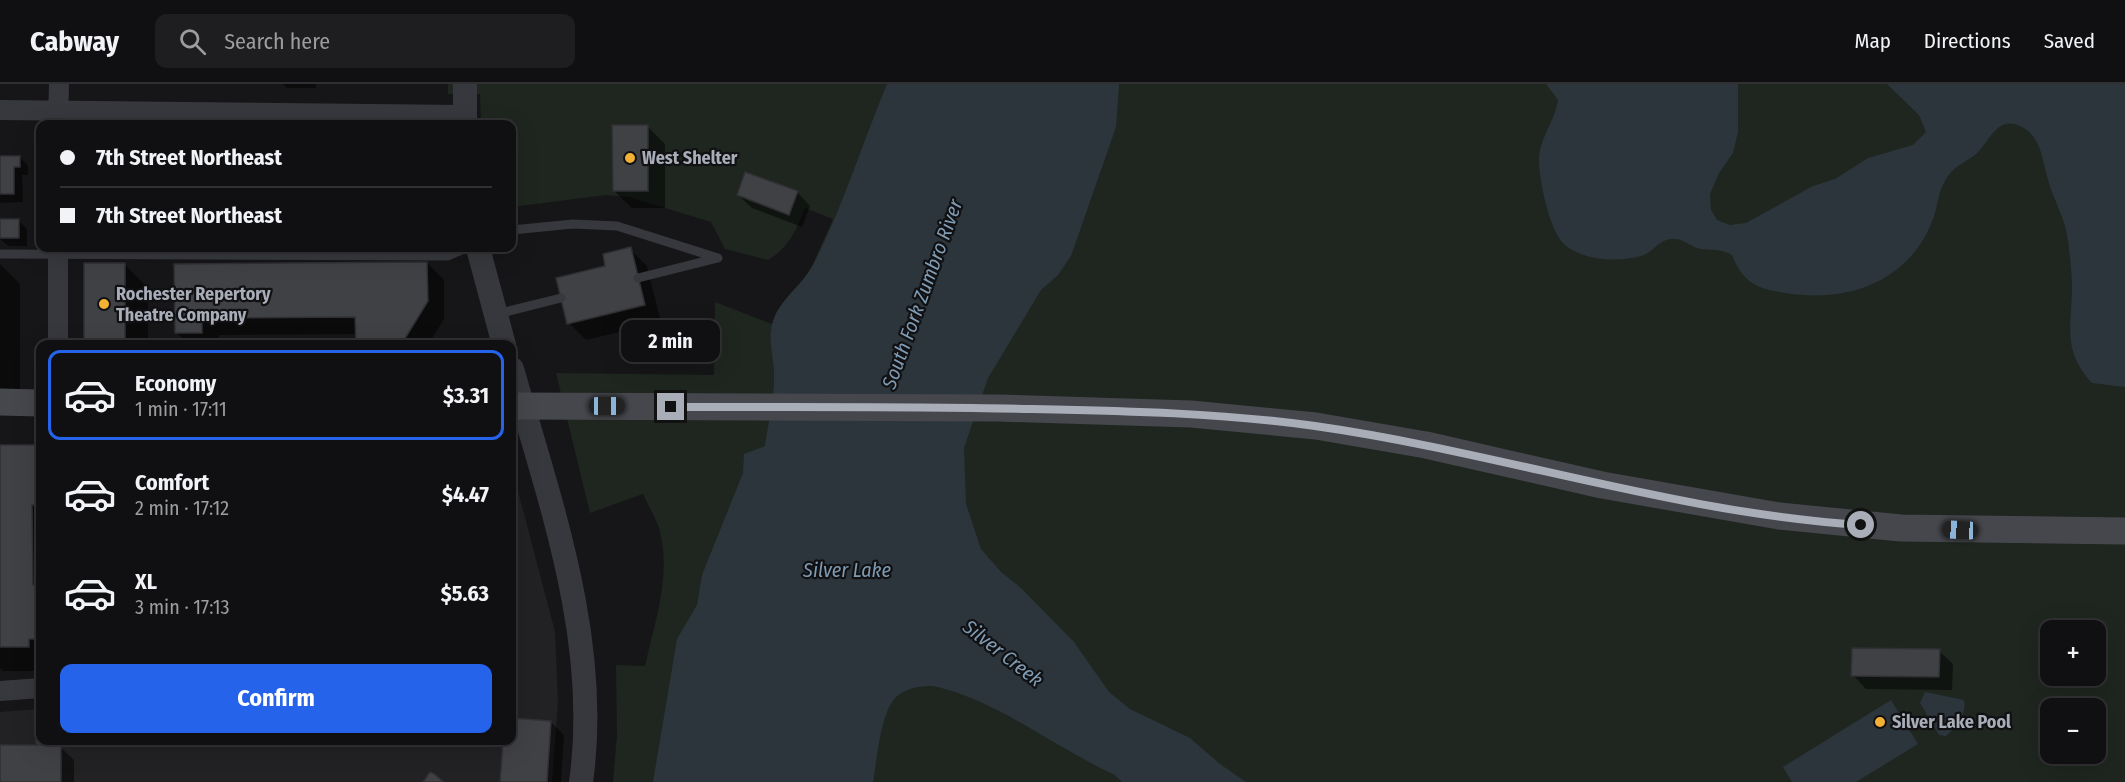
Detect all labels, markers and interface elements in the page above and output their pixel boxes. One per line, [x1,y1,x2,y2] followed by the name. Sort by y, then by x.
[155,14,575,68] search box
[30,25,119,58] text: Cabway
[176,25,209,58] icon: search
[224,28,330,55] text: Search here
[1854,28,1891,54] text: Map
[1924,28,2011,54] text: Directions
[2044,28,2095,54] text: Saved
[96,144,282,171] text: 7th Street Northeast
[642,147,738,169] place label: West Shelter
[623,151,637,165] marker: West Shelter
[876,195,968,393] water label: South Fork Zumbro River
[96,202,282,229] text: 7th Street Northeast
[116,283,271,326] place label: Rochester Repertory Theatre Company
[97,297,111,311] marker: Rochester Repertory Theatre Company
[622,320,720,362] callout: 2 min
[648,329,693,353] text: 2 min
[63,368,117,422] icon: car
[135,370,216,397] text: Economy
[443,382,489,409] text: $3.31
[657,393,684,420] route end
[135,397,227,421] text: 1 min · 17:11
[589,397,625,415] car
[63,467,117,521] icon: car
[135,469,209,496] text: Comfort
[442,481,489,508] text: $4.47
[135,496,229,520] text: 2 min · 17:12
[1847,511,1874,538] route start
[1942,520,1978,540] car
[802,558,891,582] water label: Silver Lake
[63,566,117,620] icon: car
[135,568,157,595] text: XL
[441,580,489,607] text: $5.63
[135,595,229,619] text: 3 min · 17:13
[958,614,1048,692] water label: Silver Creek
[2040,620,2106,764] map controls
[2040,620,2106,686] button: +
[60,664,492,733] button: Confirm
[2040,698,2106,764] button: −
[1892,711,2011,733] place label: Silver Lake Pool
[1873,715,1887,729] marker: Silver Lake Pool

